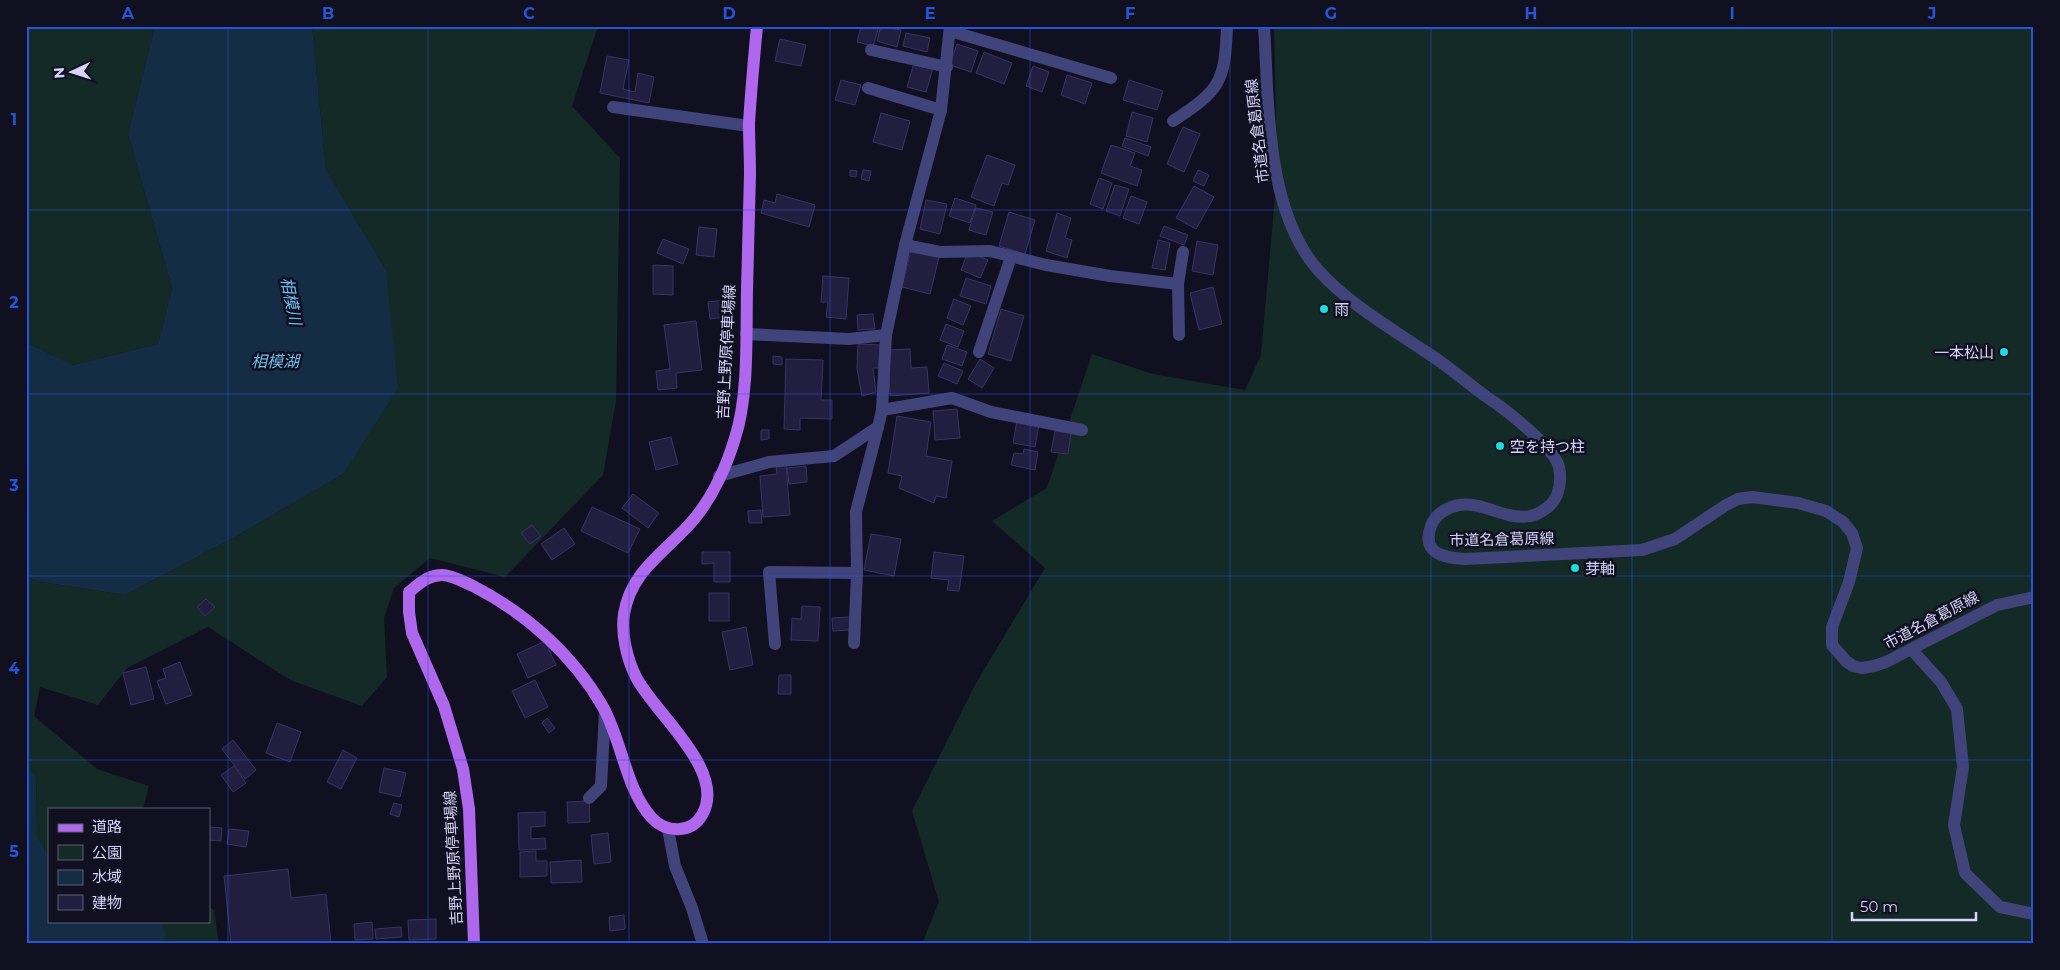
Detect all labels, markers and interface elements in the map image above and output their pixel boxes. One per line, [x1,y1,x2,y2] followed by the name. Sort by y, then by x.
[121,4,135,23] text: A
[322,4,334,23] text: B
[523,4,535,23] text: C
[722,4,736,23] text: D
[925,4,935,23] text: E
[1125,4,1135,23] text: F
[1325,4,1337,23] text: G
[1525,4,1537,23] text: H
[1729,4,1735,23] text: I
[1927,4,1936,23] text: J
[48,48,98,98] north arrow
[50,67,68,79] text: N
[1241,78,1273,184] street label: 市道名倉葛原線
[11,110,17,129] text: 1
[277,276,305,328] water label: 相模川
[713,284,739,420] street label: 吉野上野原停車場線
[9,293,19,312] text: 2
[1334,300,1349,319] place label: 雨
[1318,303,1330,315] marker: 雨
[1934,343,1994,362] place label: 一本松山
[1998,346,2010,358] marker: 一本松山
[251,352,302,371] water label: 相模湖
[1510,437,1585,456] place label: 空を持つ柱
[1494,440,1506,452] marker: 空を持つ柱
[8,476,19,495] text: 3
[1449,529,1555,549] street label: 市道名倉葛原線
[1585,559,1615,578] place label: 芽軸
[1569,562,1581,574] marker: 芽軸
[1880,587,1982,653] street label: 市道名倉葛原線
[8,659,20,678] text: 4
[440,790,466,926] street label: 吉野上野原停車場線
[48,808,210,922] legend
[92,817,122,836] text: 道路
[9,842,19,861] text: 5
[92,843,122,862] text: 公園
[92,867,122,886] text: 水域
[1852,890,1976,922] scale bar
[92,893,122,912] text: 建物
[1860,897,1898,916] text: 50 m

